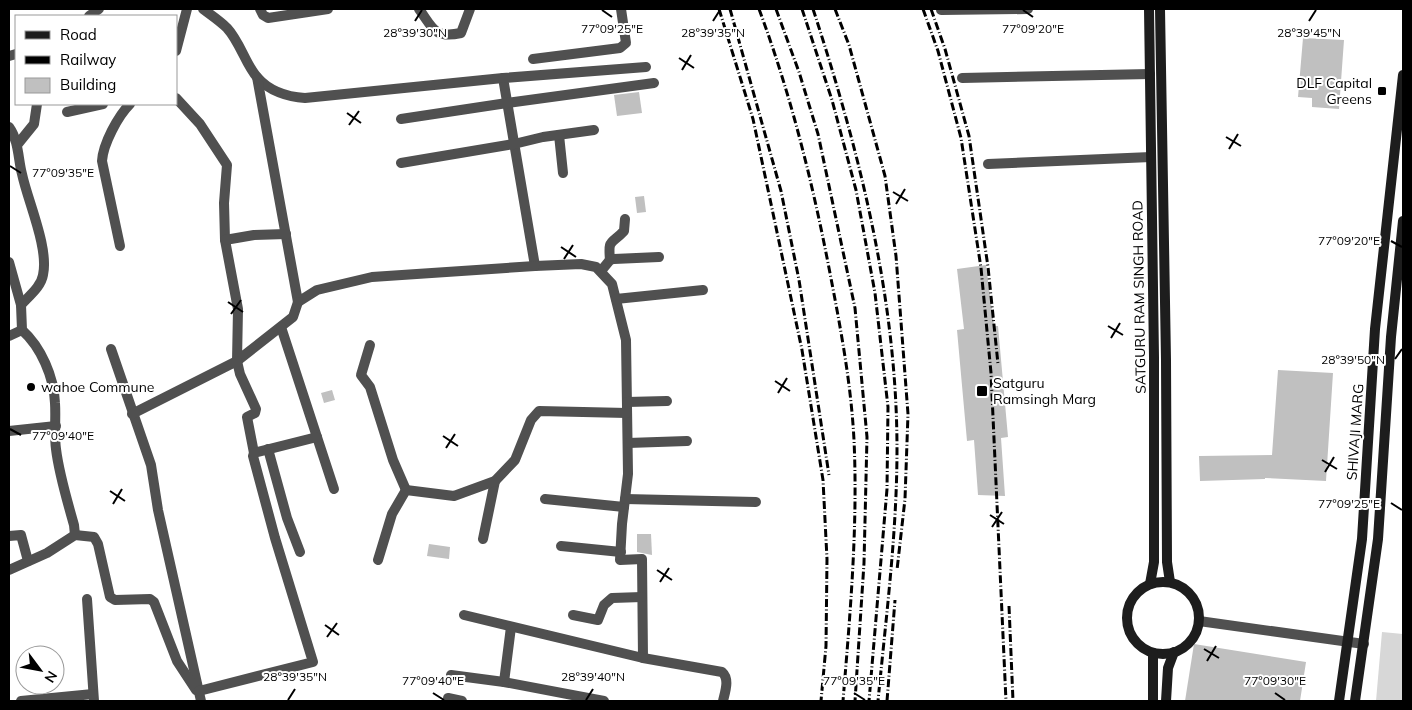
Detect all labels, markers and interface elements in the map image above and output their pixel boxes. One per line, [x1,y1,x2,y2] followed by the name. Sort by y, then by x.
[15,15,178,105] legend
[581,21,643,36] text: 77°09'25"E
[1002,21,1064,36] text: 77°09'20"E
[60,25,97,44] text: Road
[383,25,447,40] text: 28°39'30"N
[681,25,745,40] text: 28°39'35"N
[1277,25,1341,40] text: 28°39'45"N
[60,50,116,69] text: Railway
[1296,74,1372,108] place label: DLF Capital Greens
[60,75,116,94] text: Building
[1376,85,1388,97] marker: DLF Capital Greens
[32,165,94,180] text: 77°09'35"E
[1128,200,1150,394] street label: SATGURU RAM SINGH ROAD
[1318,233,1380,248] text: 77°09'20"E
[1321,352,1385,367] text: 28°39'50"N
[993,374,1096,408] place label: Satguru Ramsingh Marg
[41,378,154,396] place label: wahoe Commune
[25,381,37,393] marker: wahoe Commune
[1343,383,1367,481] street label: SHIVAJI MARG
[975,384,989,398] marker: Satguru Ramsingh Marg
[32,428,94,443] text: 77°09'40"E
[1318,496,1380,511] text: 77°09'25"E
[15,645,65,695] north arrow
[41,668,61,686] text: N
[263,669,327,684] text: 28°39'35"N
[561,669,625,684] text: 28°39'40"N
[402,673,464,688] text: 77°09'40"E
[823,673,885,688] text: 77°09'35"E
[1244,673,1306,688] text: 77°09'30"E

